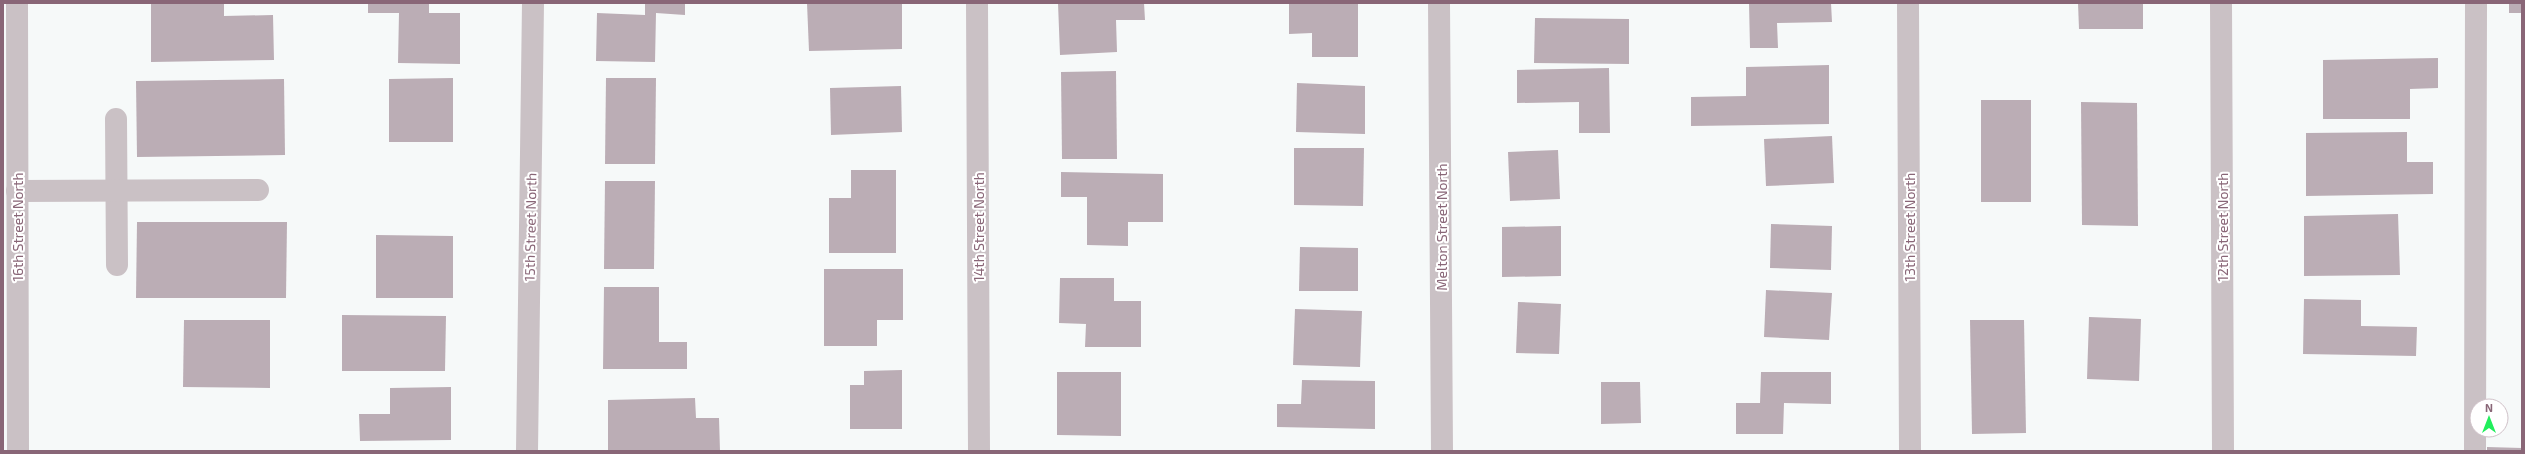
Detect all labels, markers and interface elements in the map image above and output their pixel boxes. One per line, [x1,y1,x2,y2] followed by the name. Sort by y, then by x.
[1433,163,1450,291] street label: Melton Street North
[9,172,26,282] street label: 16th Street North
[970,172,987,282] street label: 14th Street North
[521,173,539,281] street label: 15th Street North
[1901,173,1918,281] street label: 13th Street North
[2214,173,2231,281] street label: 12th Street North
[2469,398,2509,438] north arrow
[2485,401,2493,414] text: N

